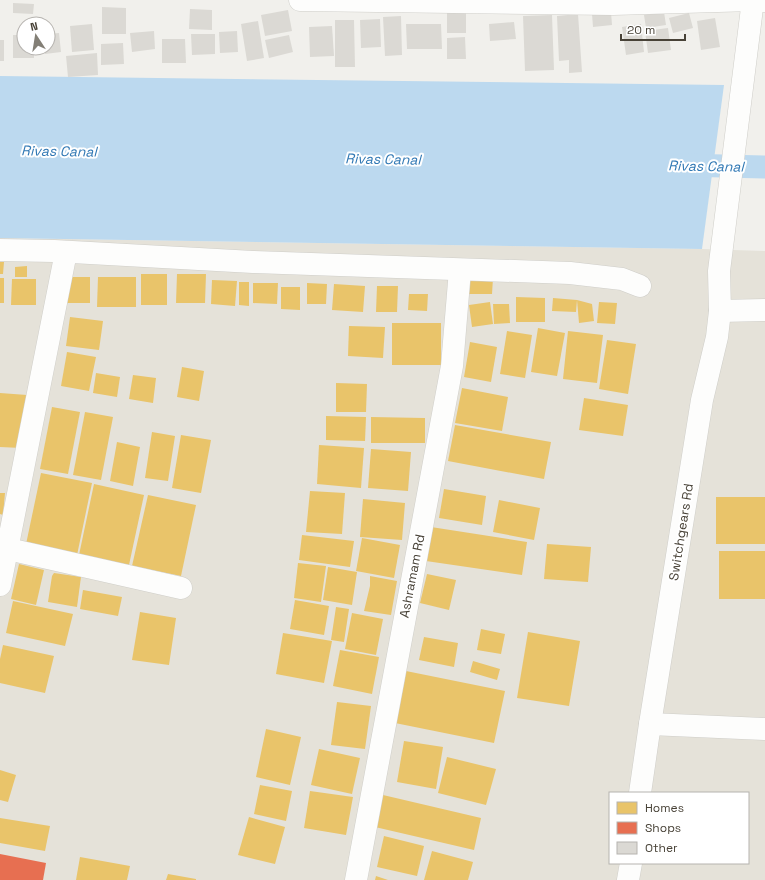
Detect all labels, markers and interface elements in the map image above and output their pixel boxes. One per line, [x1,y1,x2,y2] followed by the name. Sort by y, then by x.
[16,16,56,56] north arrow
[621,16,685,42] scale bar
[29,19,39,34] text: N
[627,22,655,38] text: 20 m
[21,141,99,161] water label: Rivas Canal
[345,149,423,169] water label: Rivas Canal
[668,156,746,176] water label: Rivas Canal
[665,482,697,582] street label: Switchgears Rd
[396,533,428,619] street label: Ashramam Rd
[609,792,749,864] legend
[645,800,684,816] text: Homes
[645,820,681,836] text: Shops
[645,840,678,856] text: Other

